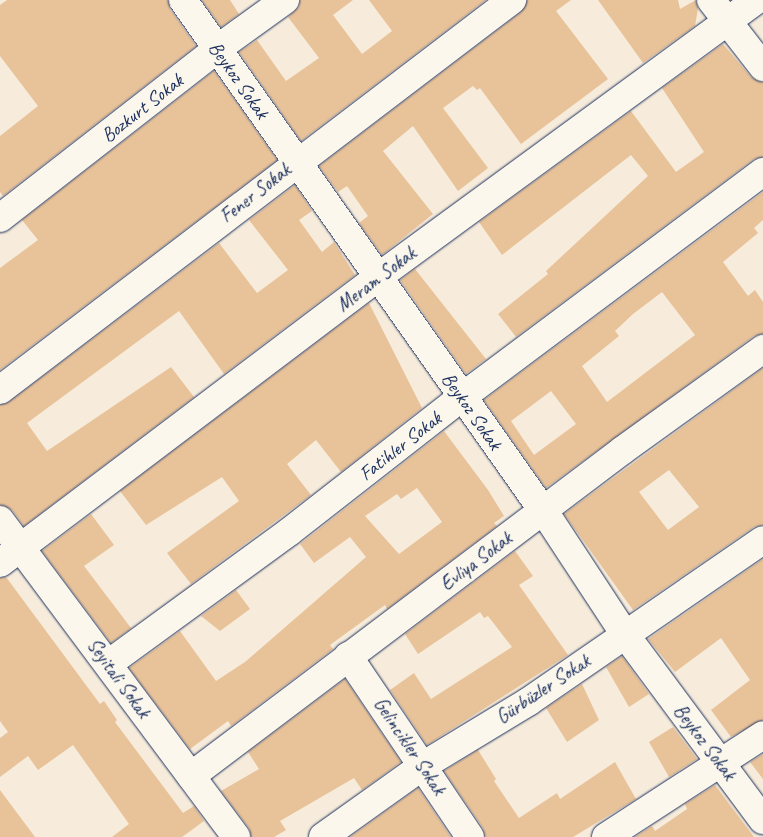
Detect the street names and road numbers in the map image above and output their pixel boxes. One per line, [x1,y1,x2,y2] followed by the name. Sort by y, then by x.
[204,37,274,123] street label: Beykoz Sokak
[97,69,187,147] street label: Bozkurt Sokak
[215,158,295,228] street label: Fener Sokak
[332,242,420,316] street label: Meram Sokak
[437,368,507,454] street label: Beykoz Sokak
[354,406,446,486] street label: Fatihler Sokak
[436,526,516,596] street label: Evliya Sokak
[82,634,156,722] street label: Seyitali Sokak
[492,649,594,729] street label: Gürbüzler Sokak
[369,693,451,799] street label: Gelincikler Sokak
[669,699,741,785] street label: Beykoz Sokak

